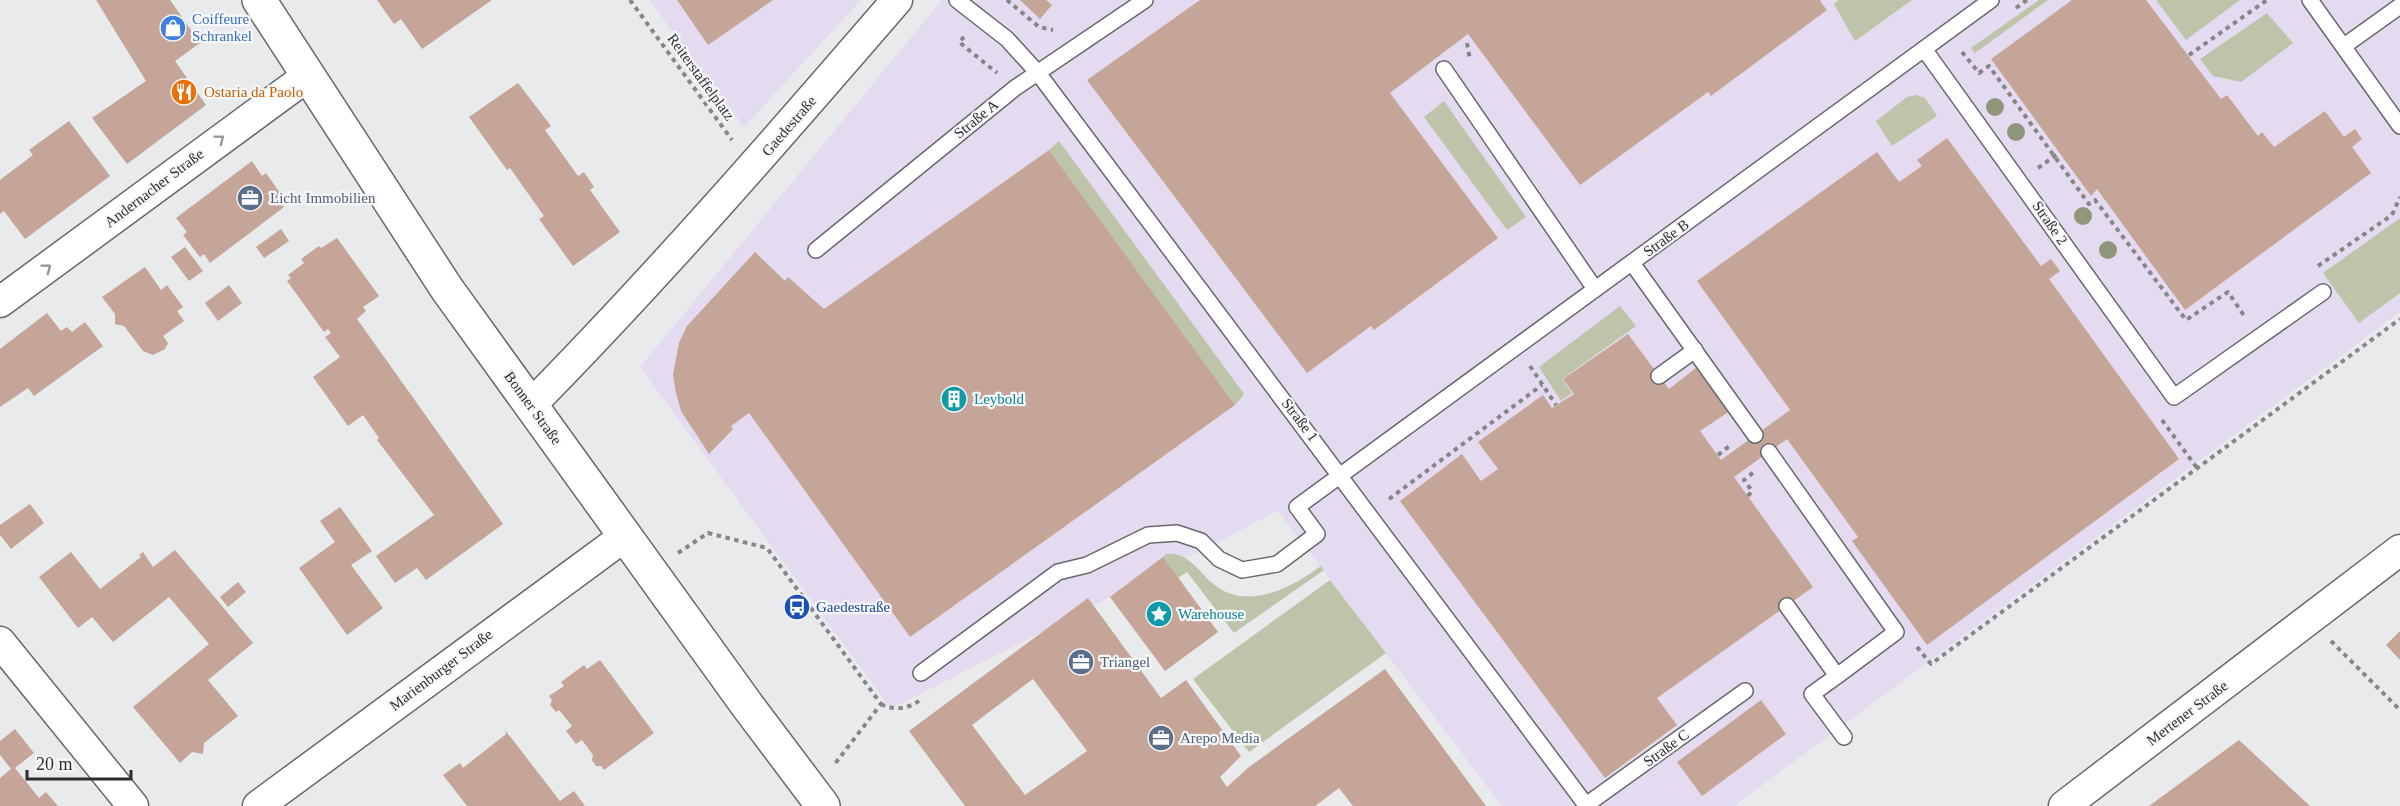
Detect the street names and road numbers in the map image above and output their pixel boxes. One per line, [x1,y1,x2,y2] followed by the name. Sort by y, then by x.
[664,31,738,124] street label: Reiterstaffelplatz
[759,93,820,159] street label: Gaedestraße
[951,96,1001,142] street label: Straße A
[101,145,207,230] street label: Andernacher Straße
[2029,198,2071,248] street label: Straße 2
[1640,216,1692,260] street label: Straße B
[501,368,565,448] street label: Bonner Straße
[1279,395,1321,445] street label: Straße 1
[387,626,496,714] street label: Marienburger Straße
[2143,677,2231,749] street label: Mertener Straße
[1640,726,1692,770] street label: Straße C

